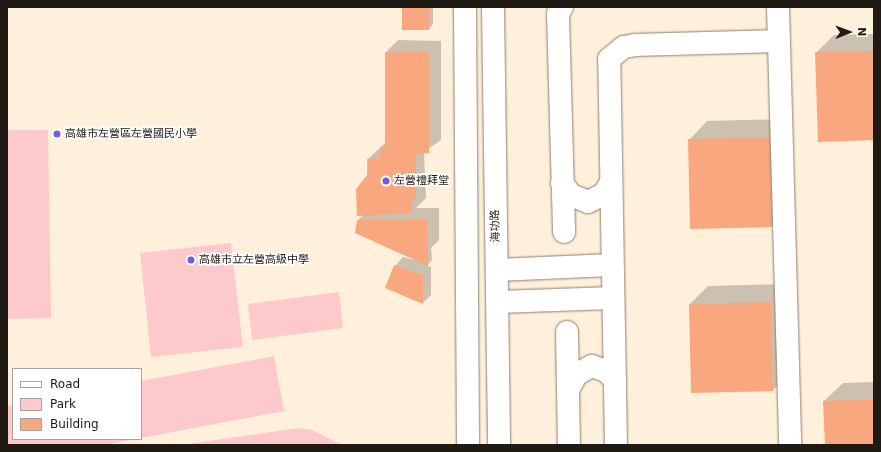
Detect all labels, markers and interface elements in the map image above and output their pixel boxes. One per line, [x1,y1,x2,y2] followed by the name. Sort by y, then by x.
[829,12,869,52] north arrow
[855,27,868,37] text: N
[65,127,197,141] place label: 高雄市左營區左營國民小學
[52,129,62,139] marker: 高雄市左營區左營國民小學
[394,174,449,188] place label: 左營禮拜堂
[381,176,391,186] marker: 左營禮拜堂
[489,209,503,243] street label: 海功路
[199,253,309,267] place label: 高雄市立左營高級中學
[186,255,196,265] marker: 高雄市立左營高級中學
[12,368,142,440] legend
[50,377,80,391] text: Road
[50,397,76,411] text: Park
[50,417,99,431] text: Building

